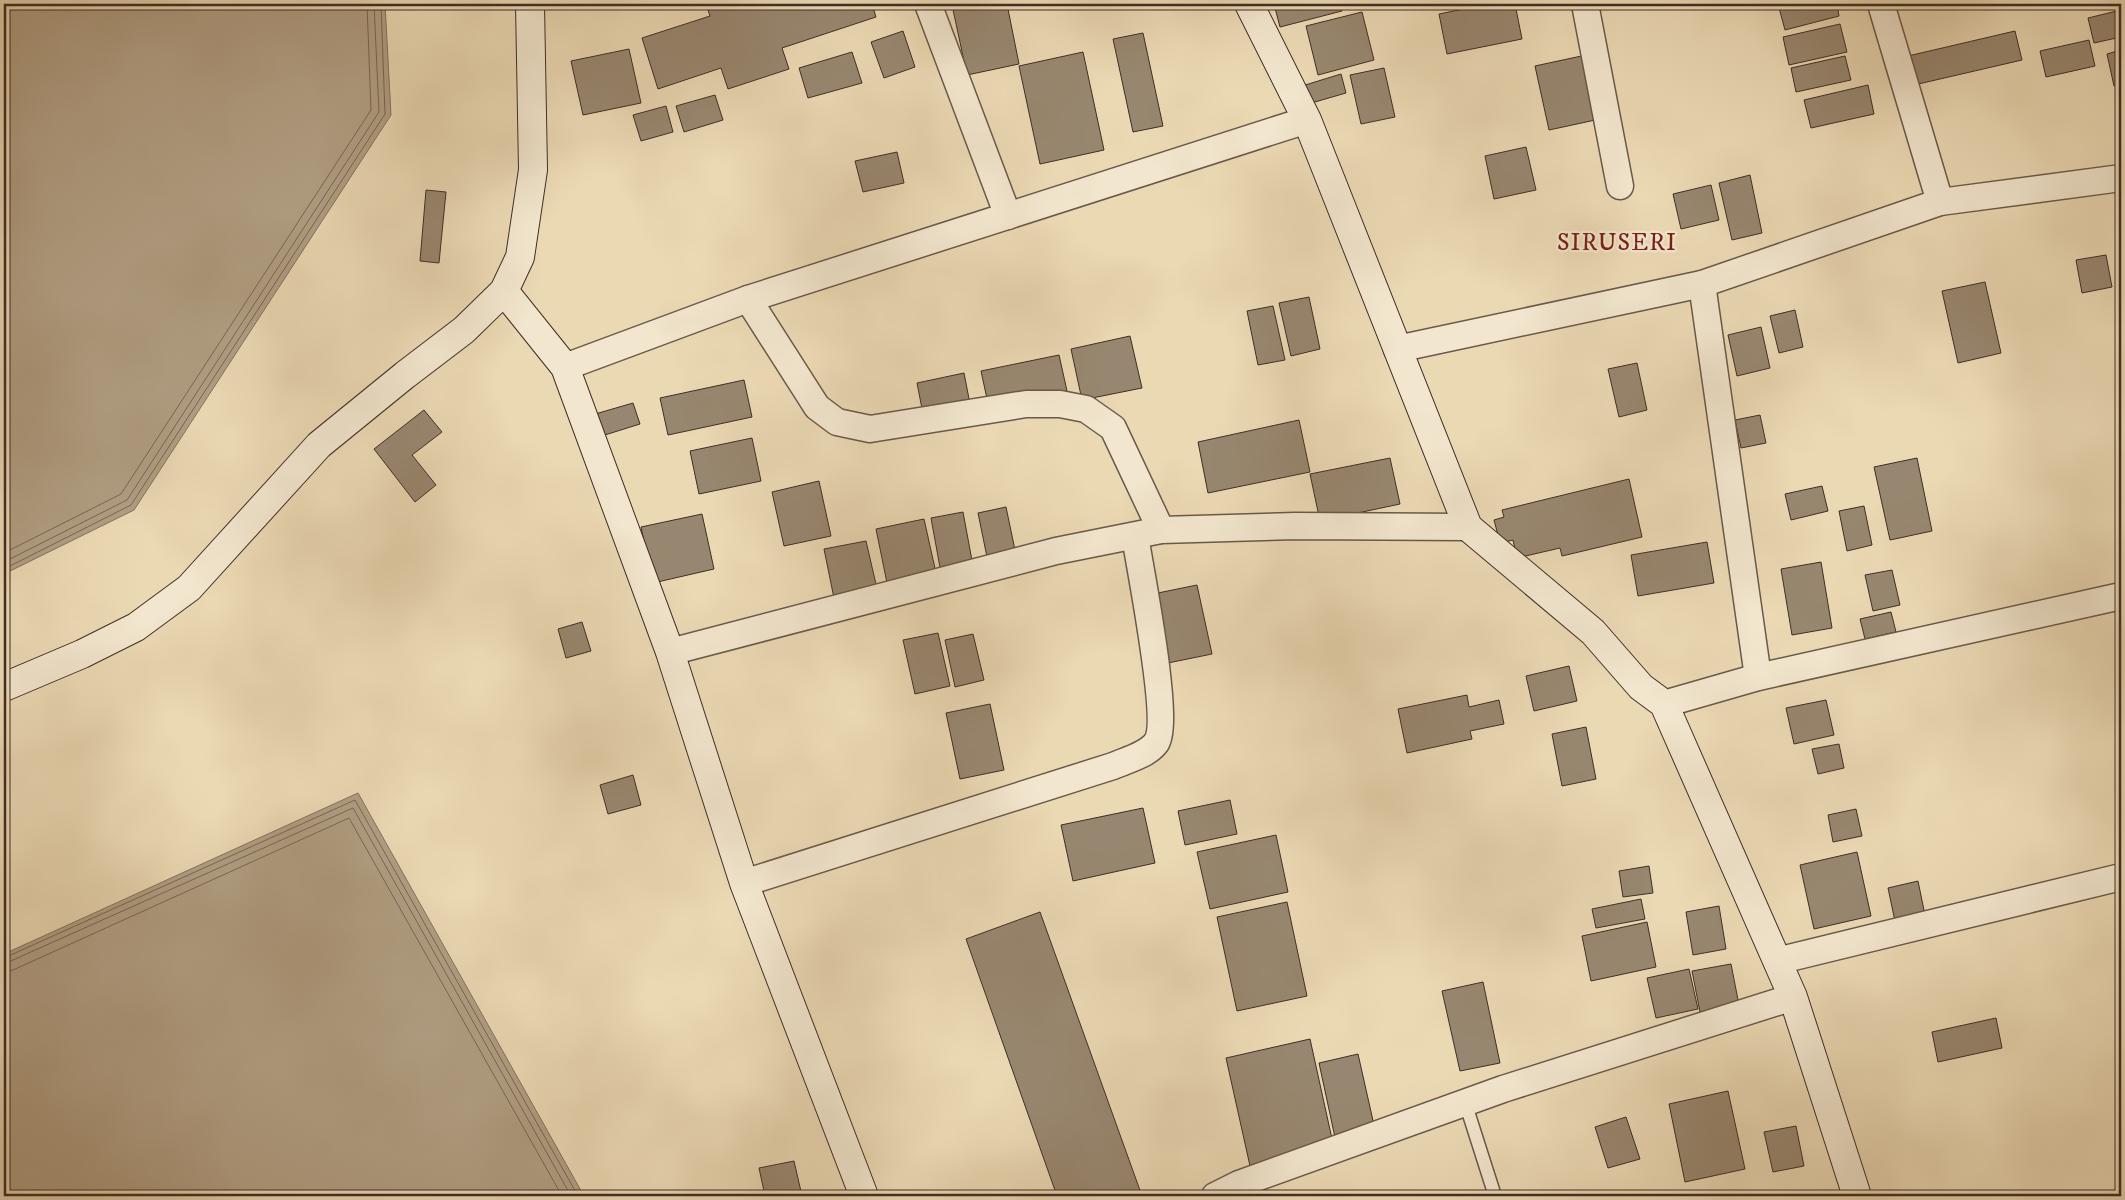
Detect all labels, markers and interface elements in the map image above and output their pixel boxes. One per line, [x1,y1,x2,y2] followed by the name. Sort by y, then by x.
[1557,228,1677,258] district label: SIRUSERI

